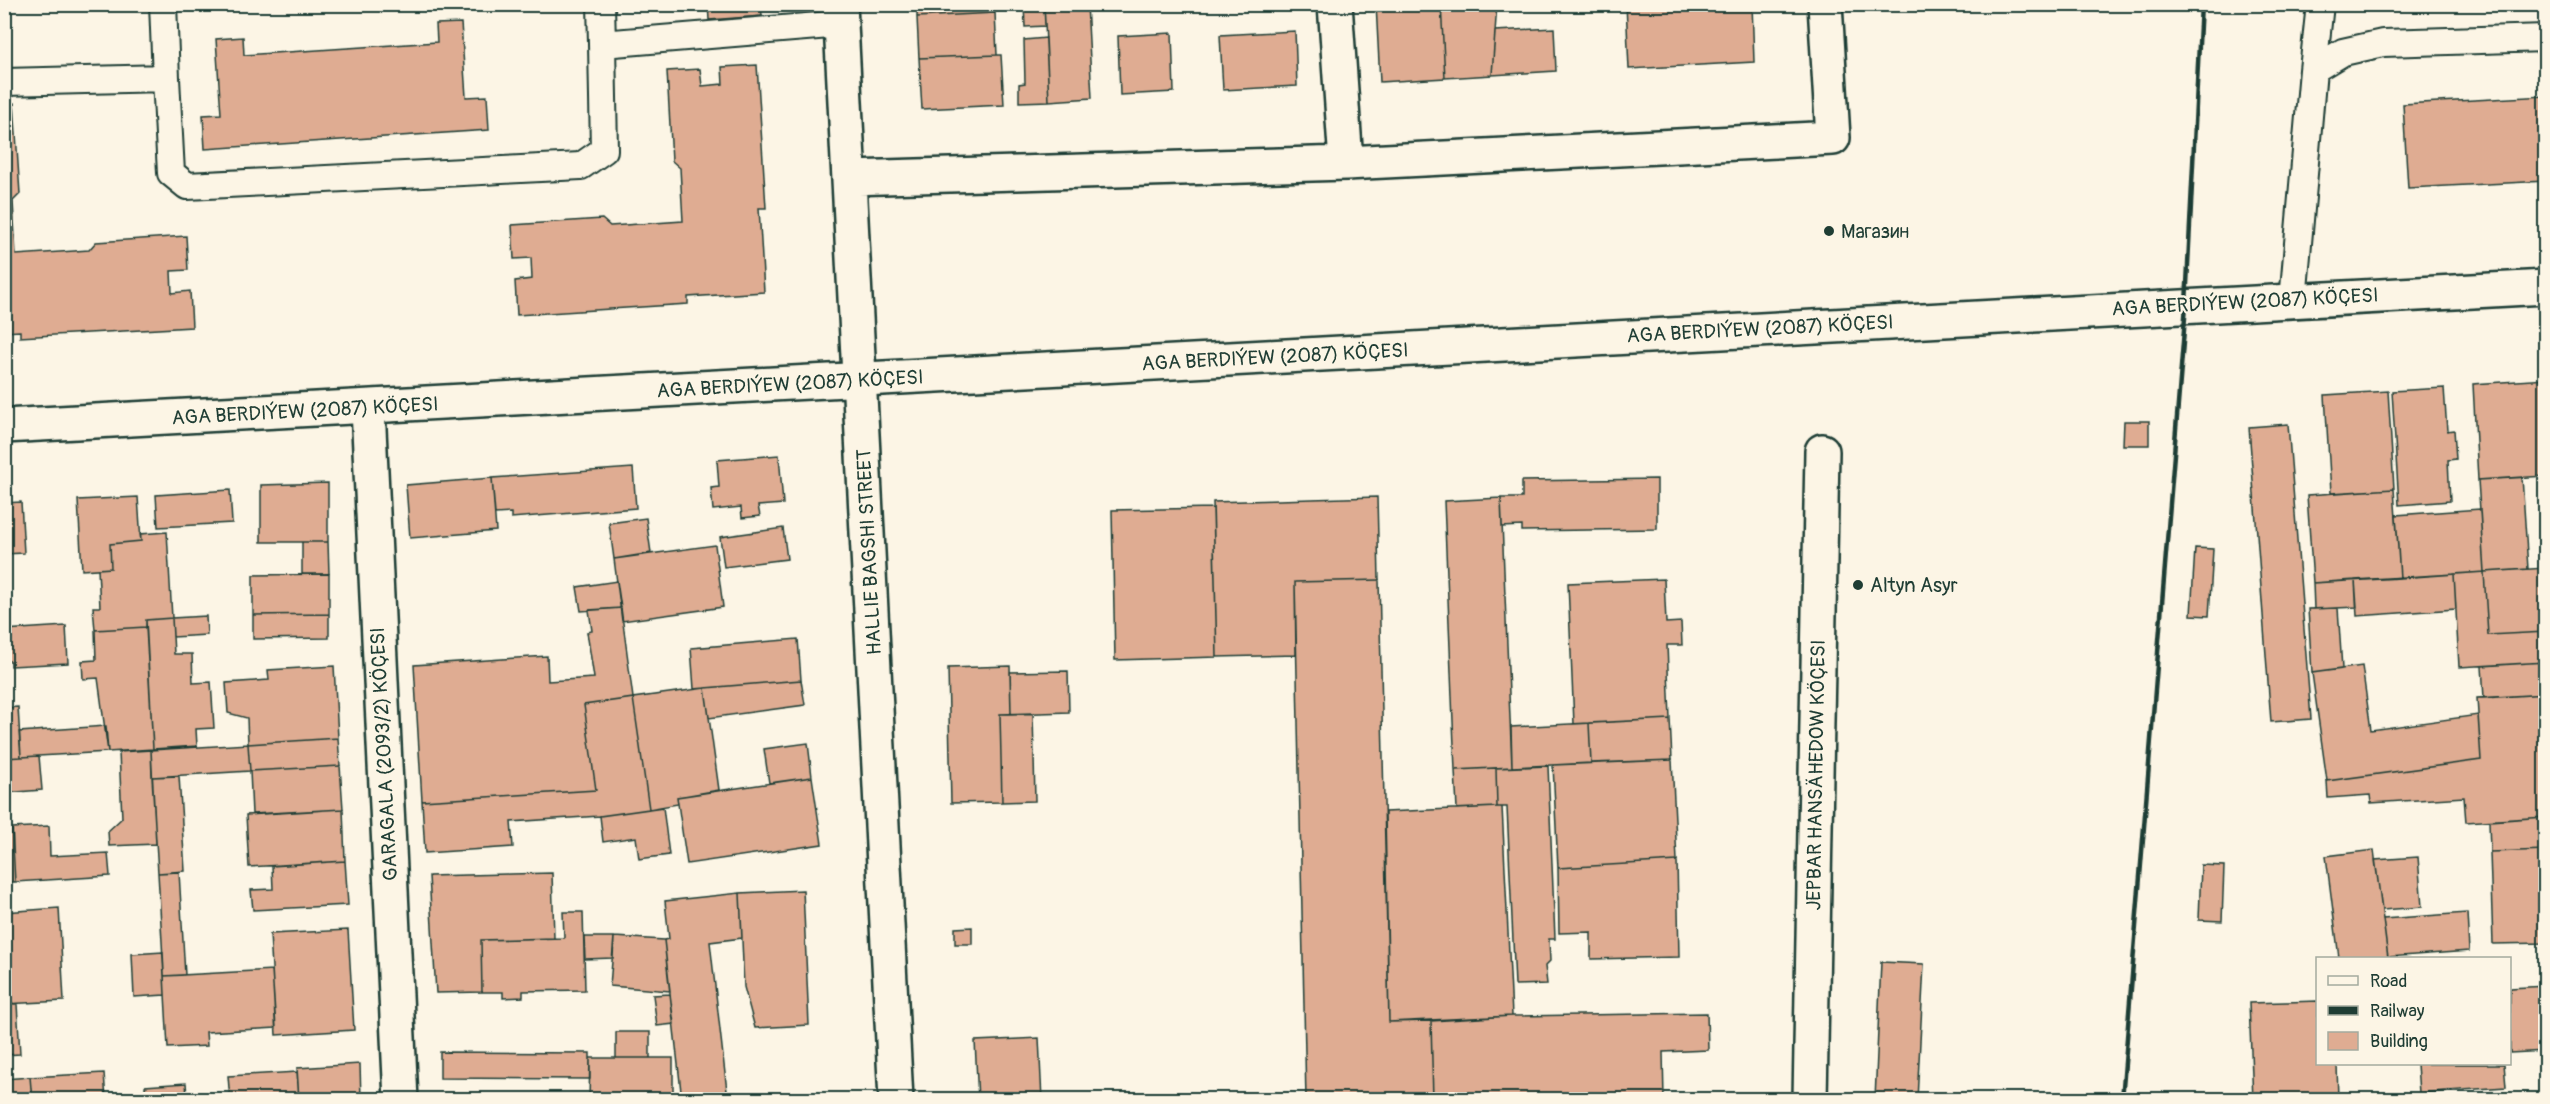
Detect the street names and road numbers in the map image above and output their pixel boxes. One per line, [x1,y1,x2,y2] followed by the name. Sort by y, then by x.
[2111,283,2379,321] street label: AGA BERDIÝEW (2087) KÖÇESI
[1626,310,1894,348] street label: AGA BERDIÝEW (2087) KÖÇESI
[1141,338,1409,376] street label: AGA BERDIÝEW (2087) KÖÇESI
[656,365,924,403] street label: AGA BERDIÝEW (2087) KÖÇESI
[171,392,439,430] street label: AGA BERDIÝEW (2087) KÖÇESI
[851,448,887,656] street label: HALLIE BAGSHI STREET
[365,627,403,881] street label: GARAGALA (2093/2) KÖÇESI
[1801,639,1831,911] street label: JEPBAR HANSÄHEDOW KÖÇESI

